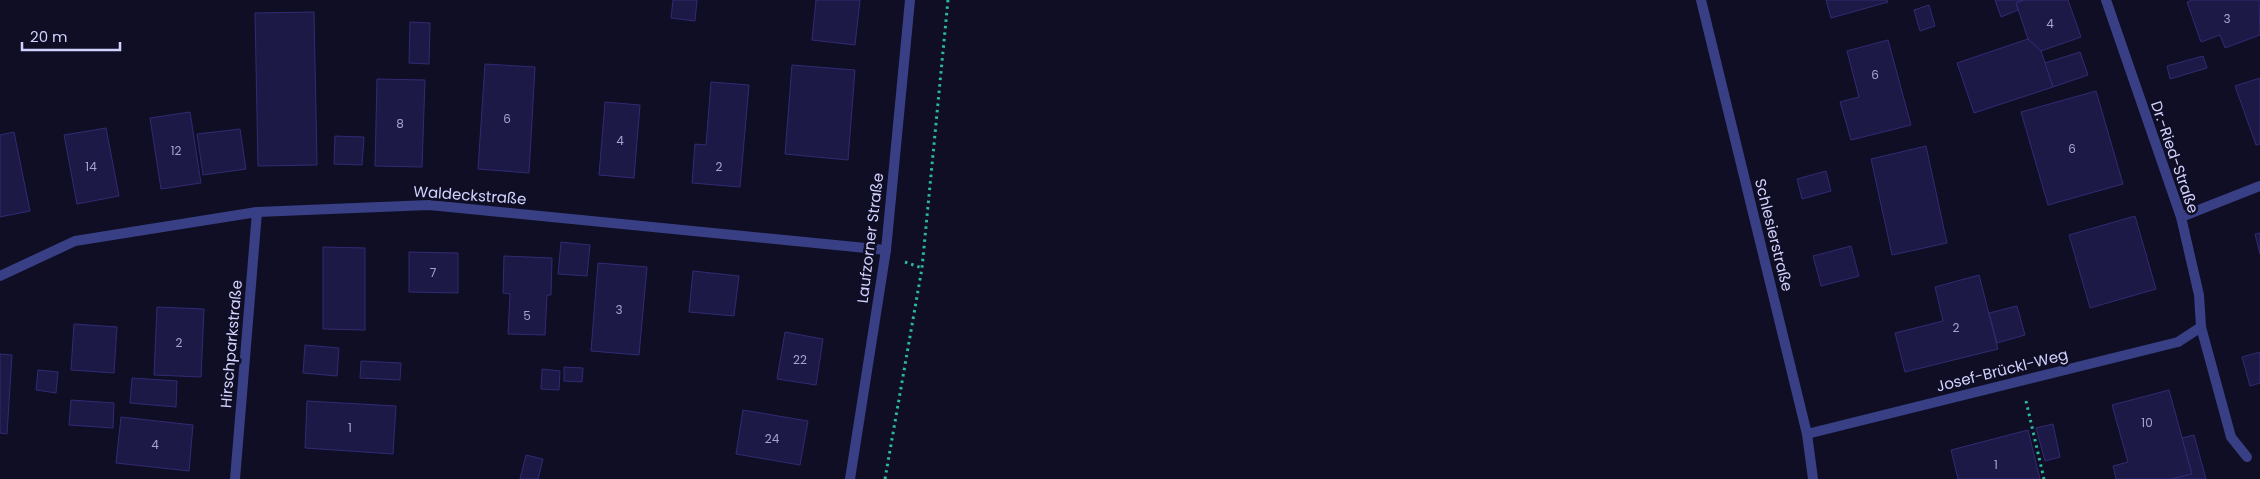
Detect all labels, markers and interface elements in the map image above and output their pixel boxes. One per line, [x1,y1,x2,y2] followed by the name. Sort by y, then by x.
[2223,10,2231,27] house number: 3
[2046,15,2054,32] house number: 4
[22,20,120,52] scale bar
[30,26,68,47] text: 20 m
[1871,66,1879,83] house number: 6
[2146,98,2204,216] street label: Dr.-Ried-Straße
[503,110,511,127] house number: 6
[396,115,404,132] house number: 8
[616,132,624,149] house number: 4
[2068,140,2076,157] house number: 6
[171,142,181,159] house number: 12
[85,158,97,175] house number: 14
[716,158,723,175] house number: 2
[852,172,888,304] street label: Laufzorner Straße
[1750,176,1798,294] street label: Schlesierstraße
[413,181,527,209] street label: Waldeckstraße
[430,264,437,281] house number: 7
[215,279,247,409] street label: Hirschparkstraße
[615,301,623,318] house number: 3
[523,307,531,324] house number: 5
[1953,319,1960,336] house number: 2
[176,334,183,351] house number: 2
[1934,343,2070,397] street label: Josef-Brückl-Weg
[793,351,807,368] house number: 22
[2141,414,2153,431] house number: 10
[348,419,352,436] house number: 1
[765,430,780,447] house number: 24
[151,436,159,453] house number: 4
[1994,456,1998,473] house number: 1

